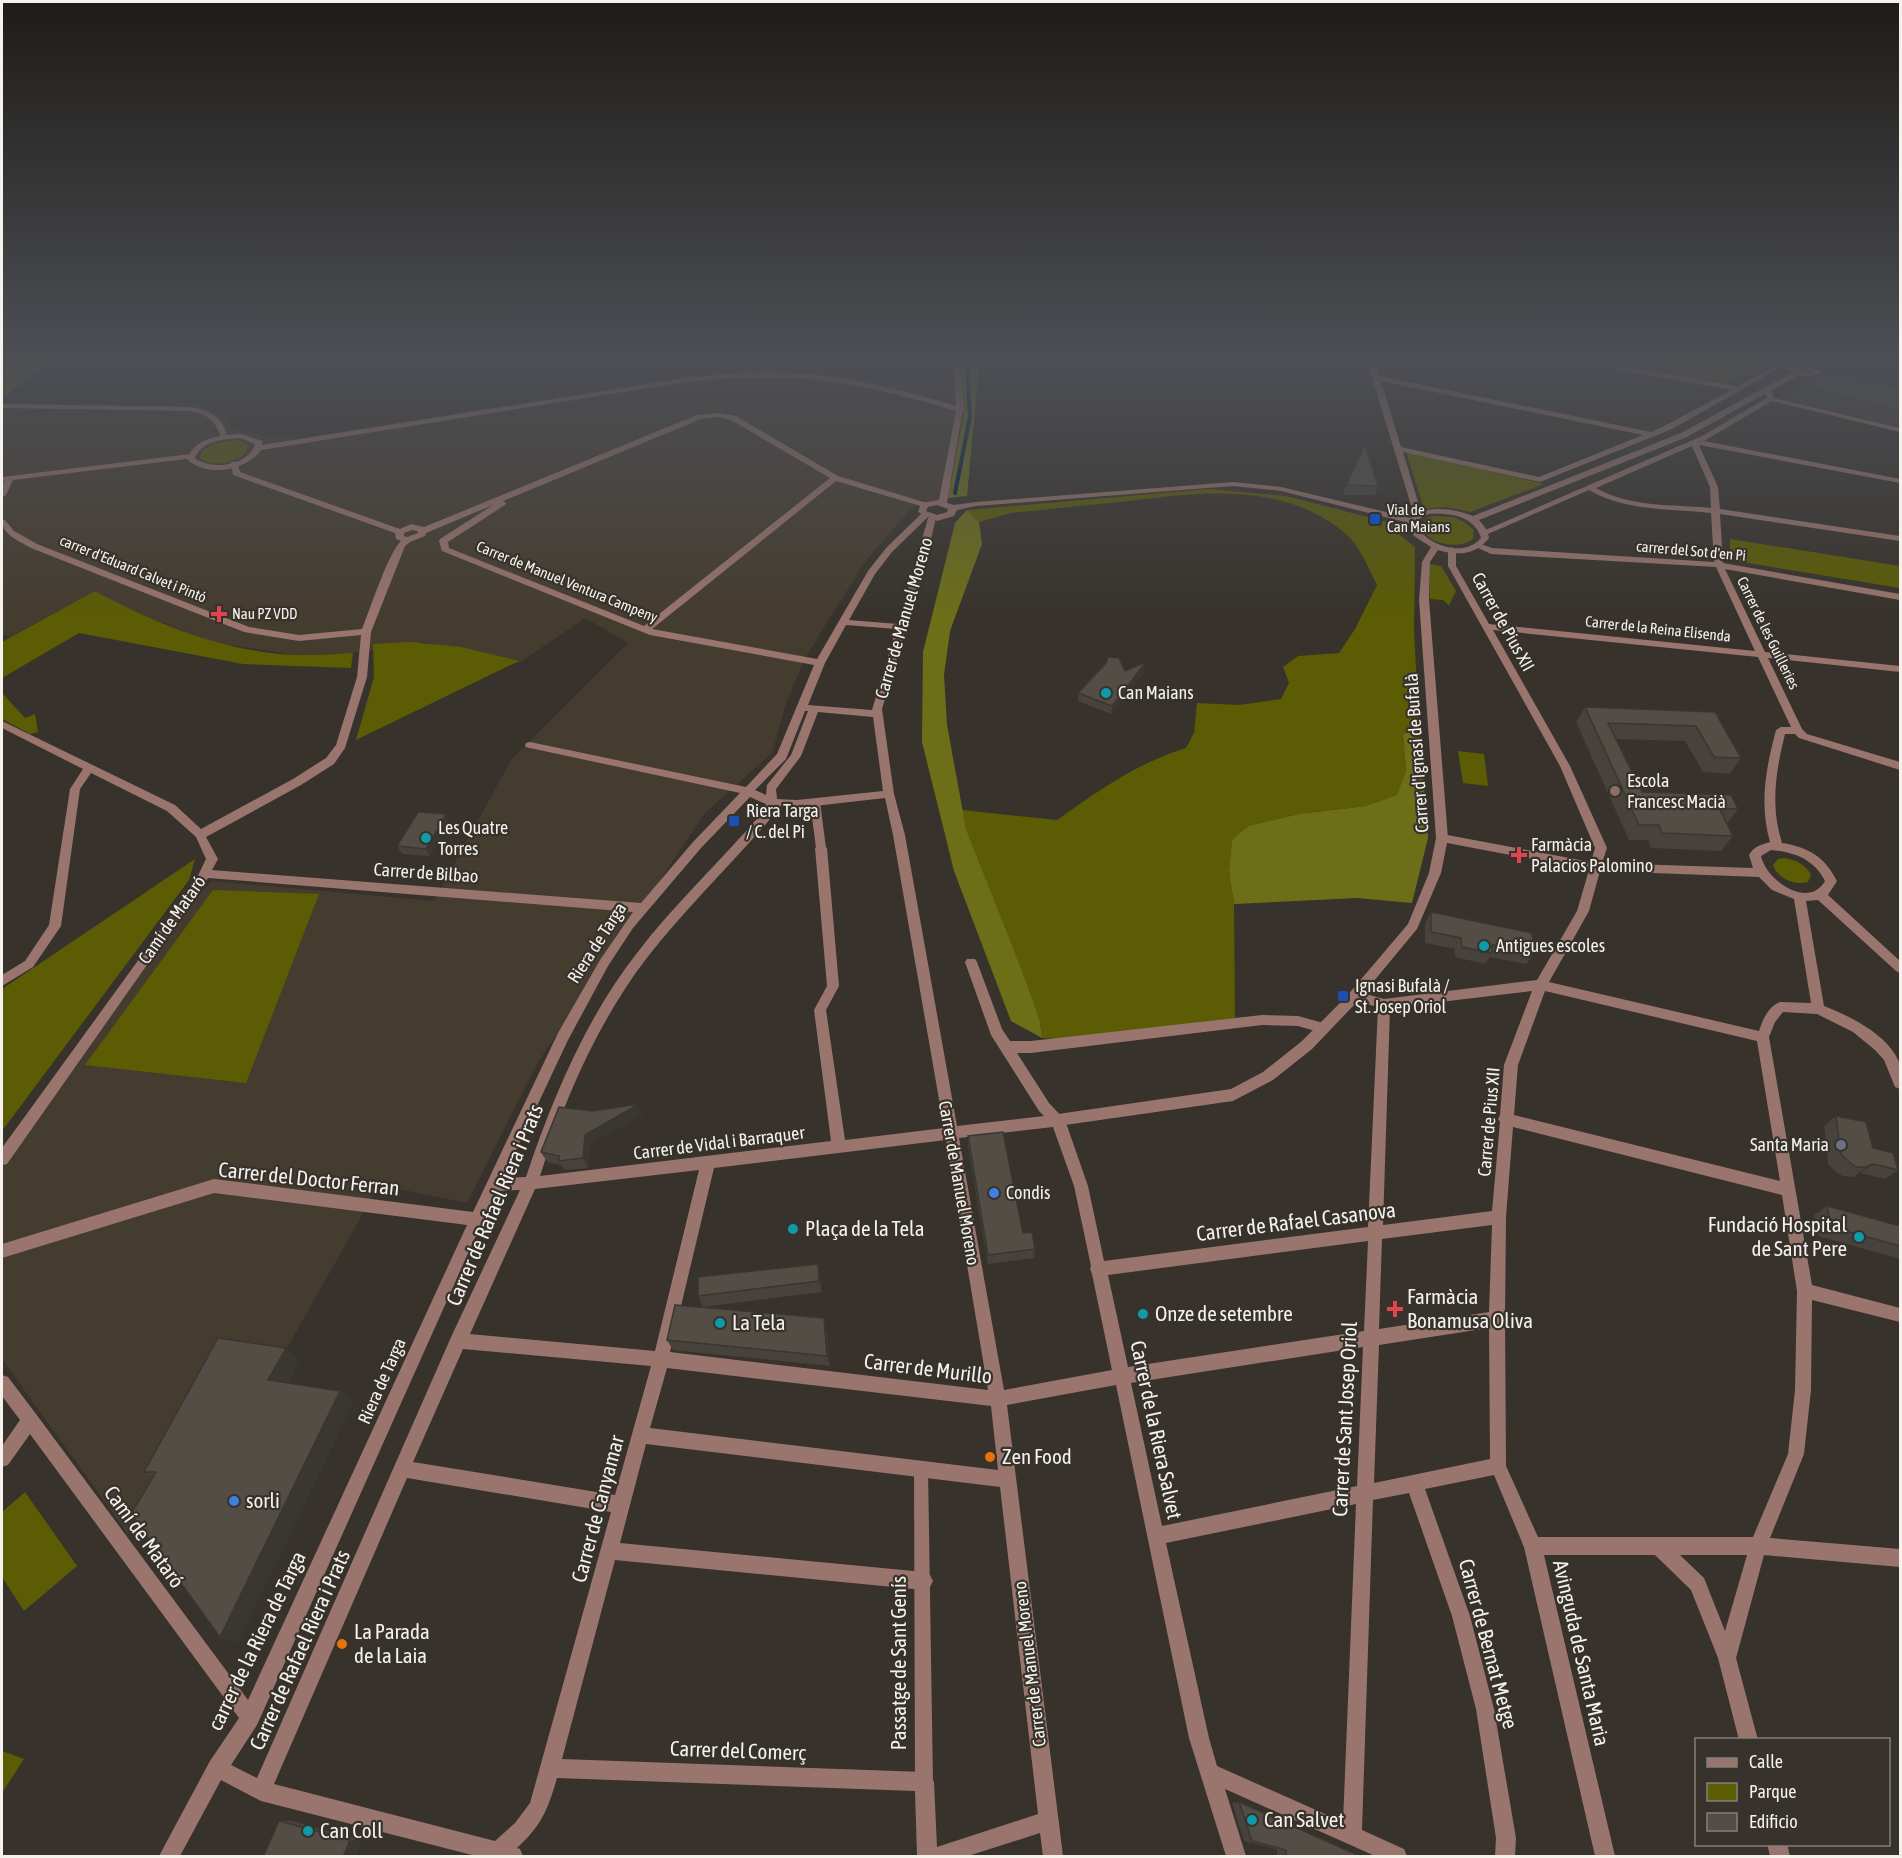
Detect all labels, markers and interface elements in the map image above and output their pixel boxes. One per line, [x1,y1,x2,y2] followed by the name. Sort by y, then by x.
[1387,501,1450,535] place label: Vial de Can Maians
[1368,512,1382,526] marker: Vial de Can Maians
[57,531,209,606] street label: carrer d'Eduard Calvet i Pintó
[870,535,937,701] street label: Carrer de Manuel Moreno
[474,537,660,626] street label: Carrer de Manuel Ventura Campeny
[1636,537,1747,564] street label: carrer del Sot d'en Pi
[1468,569,1539,675] street label: Carrer de Pius XII
[1734,574,1803,692] street label: Carrer de les Guilleries
[210,605,228,623] marker: Nau PZ VDD
[232,605,297,622] place label: Nau PZ VDD
[1584,612,1732,645] street label: Carrer de la Reina Elisenda
[1400,673,1433,833] street label: Carrer d'Ignasi de Bufalà
[1118,682,1194,703] place label: Can Maians
[1099,686,1113,700] marker: Can Maians
[1627,770,1726,812] place label: Escola Francesc Macià
[1608,784,1622,798] marker: Escola Francesc Macià
[746,800,819,842] place label: Riera Targa / C. del Pi
[727,814,741,828] marker: Riera Targa / C. del Pi
[438,817,508,859] place label: Les Quatre Torres
[419,831,433,845] marker: Les Quatre Torres
[1531,834,1653,876] place label: Farmàcia Palacios Palomino
[1512,848,1526,862] marker: Farmàcia Palacios Palomino
[373,858,479,887] street label: Carrer de Bilbao
[133,872,210,968] street label: Camí de Mataró
[563,899,630,987] street label: Riera de Targa
[1496,935,1605,956] place label: Antigues escoles
[1477,939,1491,953] marker: Antigues escoles
[1355,975,1450,1017] place label: Ignasi Bufalà / St. Josep Oriol
[1336,989,1350,1003] marker: Ignasi Bufalà / St. Josep Oriol
[1473,1066,1504,1177] street label: Carrer de Pius XII
[935,1099,984,1267] street label: Carrer de Manuel Moreno
[441,1100,547,1309] street label: Carrer de Rafael Riera i Prats
[632,1122,806,1163] street label: Carrer de Vidal i Barraquer
[1750,1134,1829,1155] place label: Santa Maria
[1834,1138,1848,1152] marker: Santa Maria
[217,1157,401,1199] street label: Carrer del Doctor Ferran
[1006,1182,1050,1203] place label: Condis
[987,1186,1001,1200] marker: Condis
[1195,1197,1397,1245] street label: Carrer de Rafael Casanova
[1708,1212,1847,1260] place label: Fundació Hospital de Sant Pere
[805,1216,924,1240] place label: Plaça de la Tela
[786,1222,800,1236] marker: Plaça de la Tela
[1852,1230,1866,1244] marker: Fundació Hospital de Sant Pere
[1407,1284,1533,1332] place label: Farmàcia Bonamusa Oliva
[1155,1301,1293,1325] place label: Onze de setembre
[1388,1302,1402,1316] marker: Farmàcia Bonamusa Oliva
[1136,1307,1150,1321] marker: Onze de setembre
[732,1310,786,1334] place label: La Tela
[713,1316,727,1330] marker: La Tela
[1327,1320,1361,1517] street label: Carrer de Sant Josep Oriol
[353,1335,410,1427] street label: Riera de Targa
[1126,1338,1188,1521] street label: Carrer de la Riera Salvet
[863,1348,993,1388] street label: Carrer de Murillo
[566,1432,628,1585] street label: Carrer de Canyamar
[1002,1444,1072,1468] place label: Zen Food
[983,1450,997,1464] marker: Zen Food
[100,1481,190,1592] street label: Camí de Mataró
[246,1488,280,1512] place label: sorli
[227,1494,241,1508] marker: sorli
[244,1546,354,1753] street label: Carrer de Rafael Riera i Prats
[202,1547,310,1734] street label: carrer de la Riera de Targa
[1455,1556,1523,1731] street label: Carrer de Bernat Metge
[1549,1557,1615,1748] street label: Avinguda de Santa Maria
[886,1576,910,1750] street label: Passatge de Sant Genís
[1009,1580,1050,1748] street label: Carrer de Manuel Moreno
[354,1619,430,1667] place label: La Parada de la Laia
[335,1637,349,1651] marker: La Parada de la Laia
[670,1736,807,1764] street label: Carrer del Comerç
[1695,1738,1890,1846] legend
[1749,1751,1783,1772] text: Calle
[1749,1781,1797,1802] text: Parque
[1264,1807,1344,1831] place label: Can Salvet
[1749,1811,1798,1832] text: Edificio
[1245,1813,1259,1827] marker: Can Salvet
[320,1818,383,1842] place label: Can Coll
[301,1824,315,1838] marker: Can Coll

